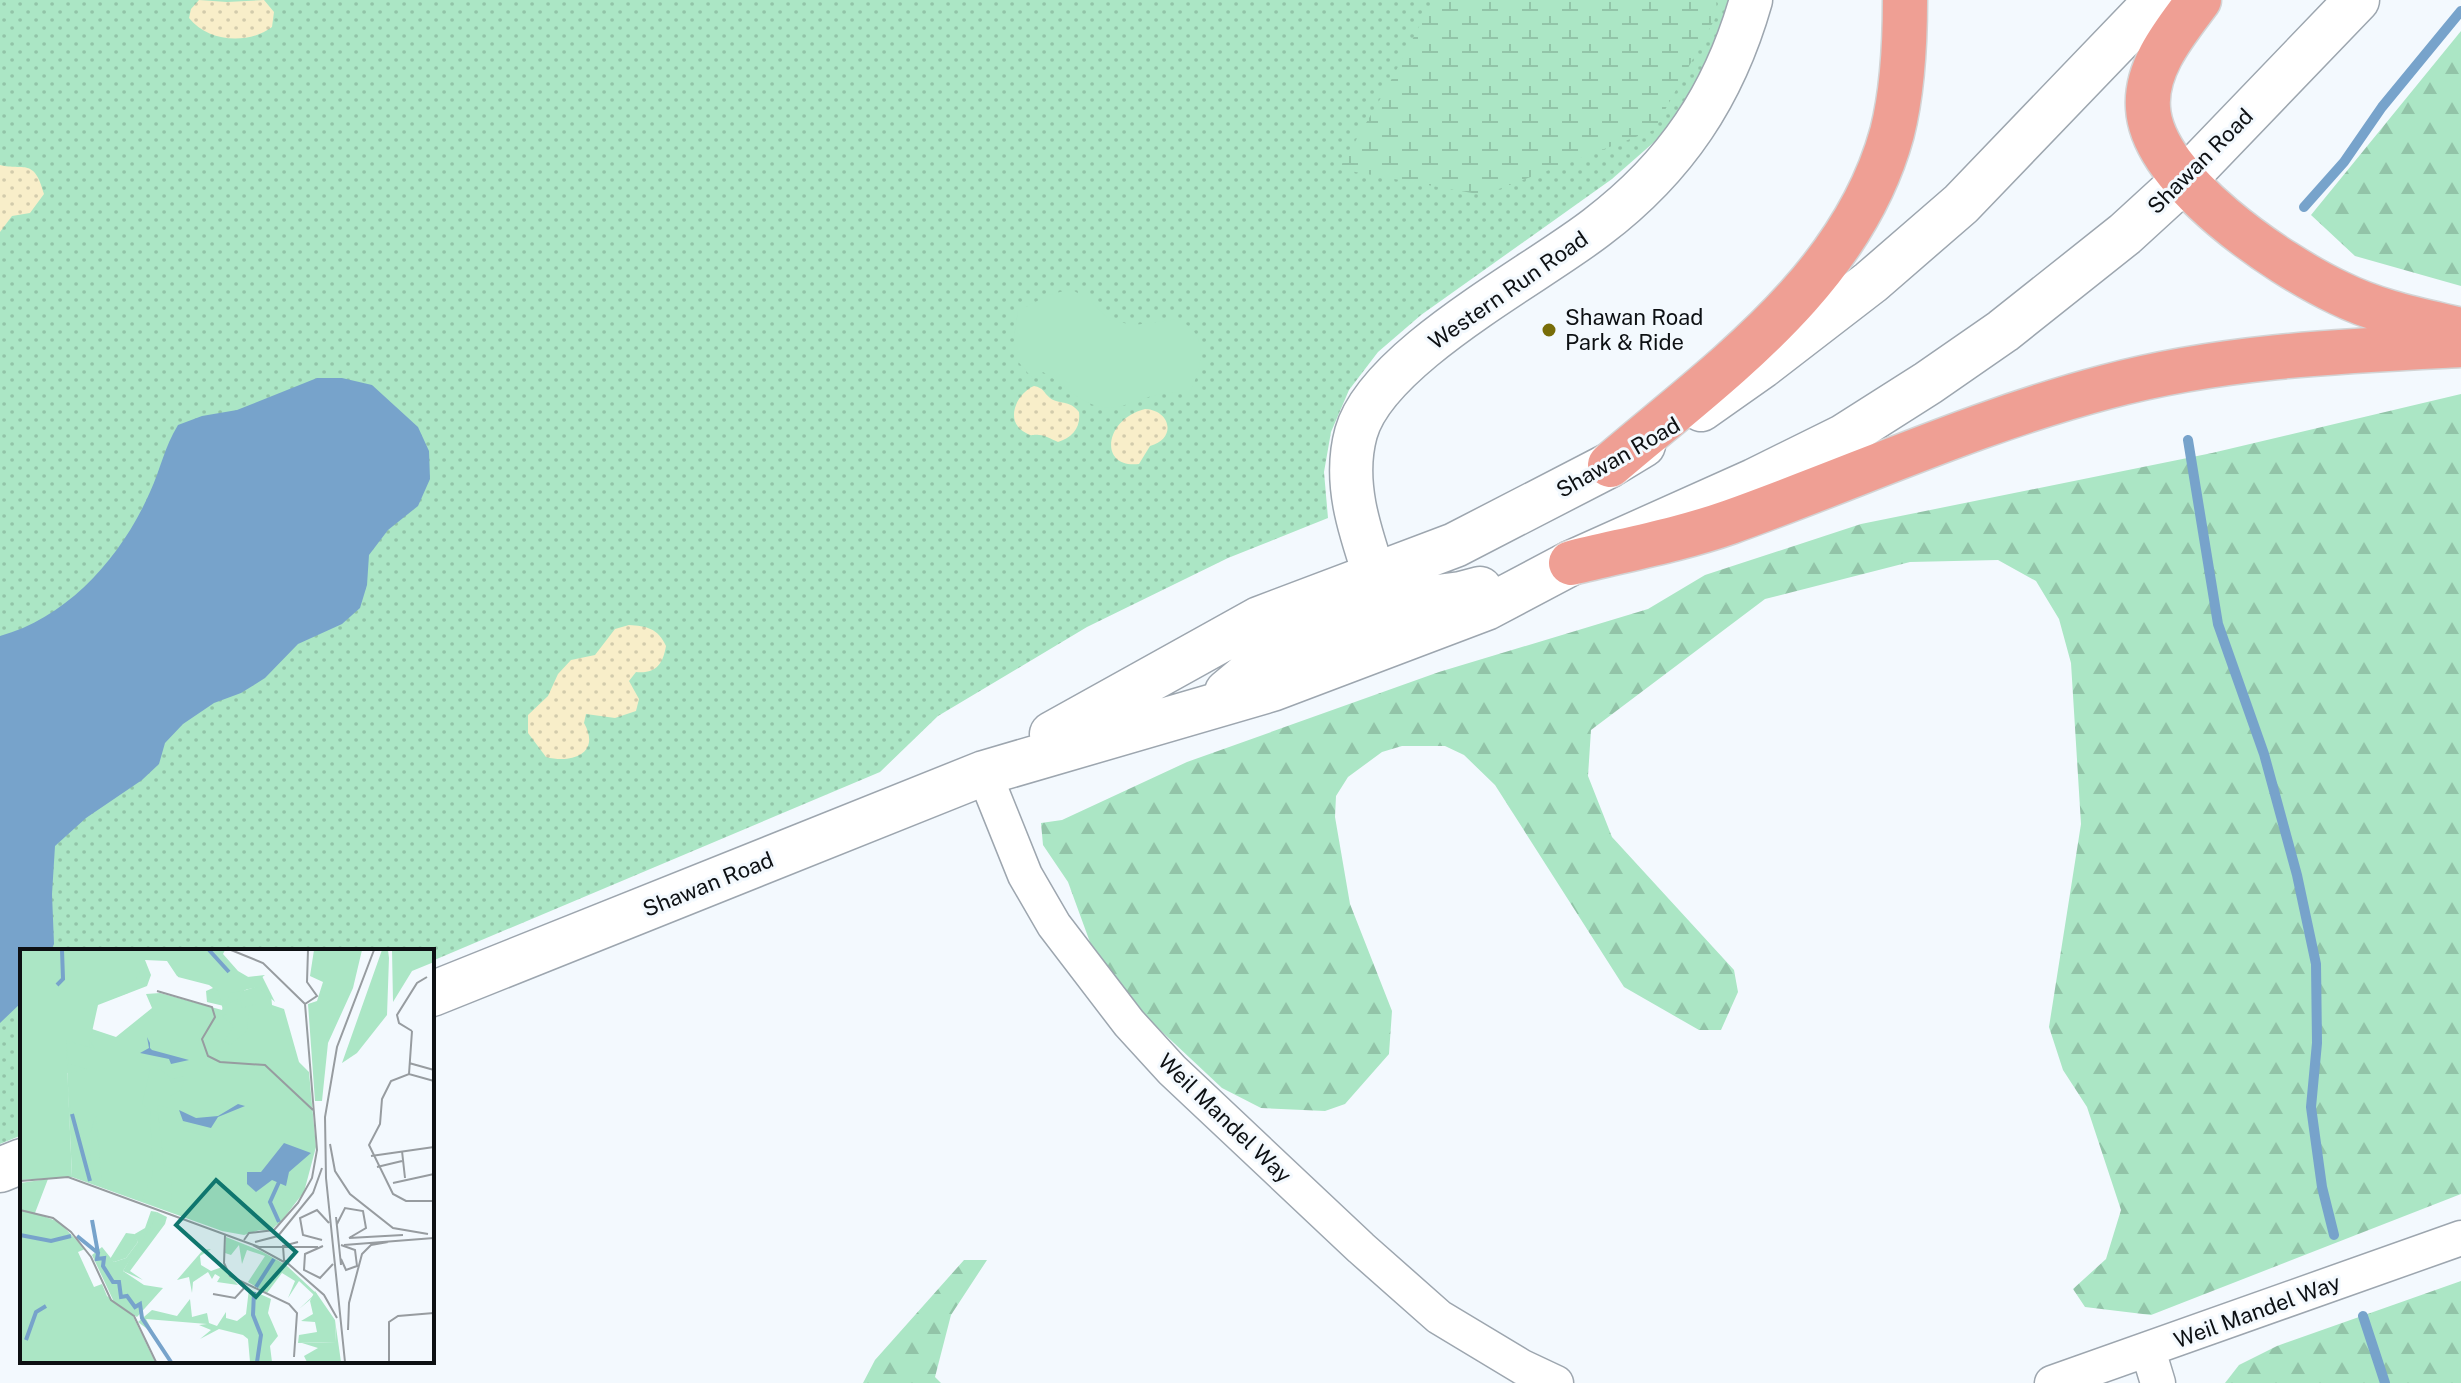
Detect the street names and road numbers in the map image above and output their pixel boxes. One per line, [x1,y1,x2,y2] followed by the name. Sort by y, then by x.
[2142,103,2258,219] street label: Shawan Road
[1423,225,1593,355] street label: Western Run Road
[1552,411,1684,503] street label: Shawan Road
[639,846,777,922] street label: Shawan Road
[1153,1048,1297,1188] street label: Weil Mandel Way
[2170,1269,2344,1353] street label: Weil Mandel Way

